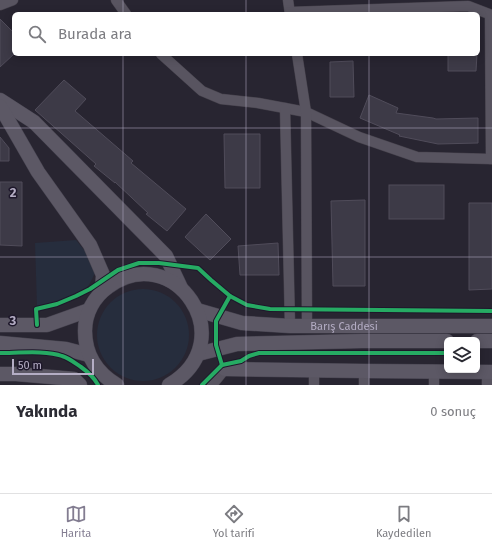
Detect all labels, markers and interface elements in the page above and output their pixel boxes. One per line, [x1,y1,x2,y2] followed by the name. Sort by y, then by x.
[12,12,480,56] search box
[26,23,48,45] icon: search
[58,25,132,43] text: Burada ara
[10,185,17,200] text: 2
[9,313,17,328] text: 3
[310,320,378,333] street label: Barış Caddesi
[444,337,480,373] map controls
[444,337,480,373] button: layers
[12,357,94,376] scale bar
[18,359,42,372] text: 50 m
[16,401,77,422] text: Yakında
[430,404,476,419] text: 0 sonuç
[61,503,91,540] tab: Harita
[213,503,255,540] tab: Yol tarifi
[376,503,431,540] tab: Kaydedilen

